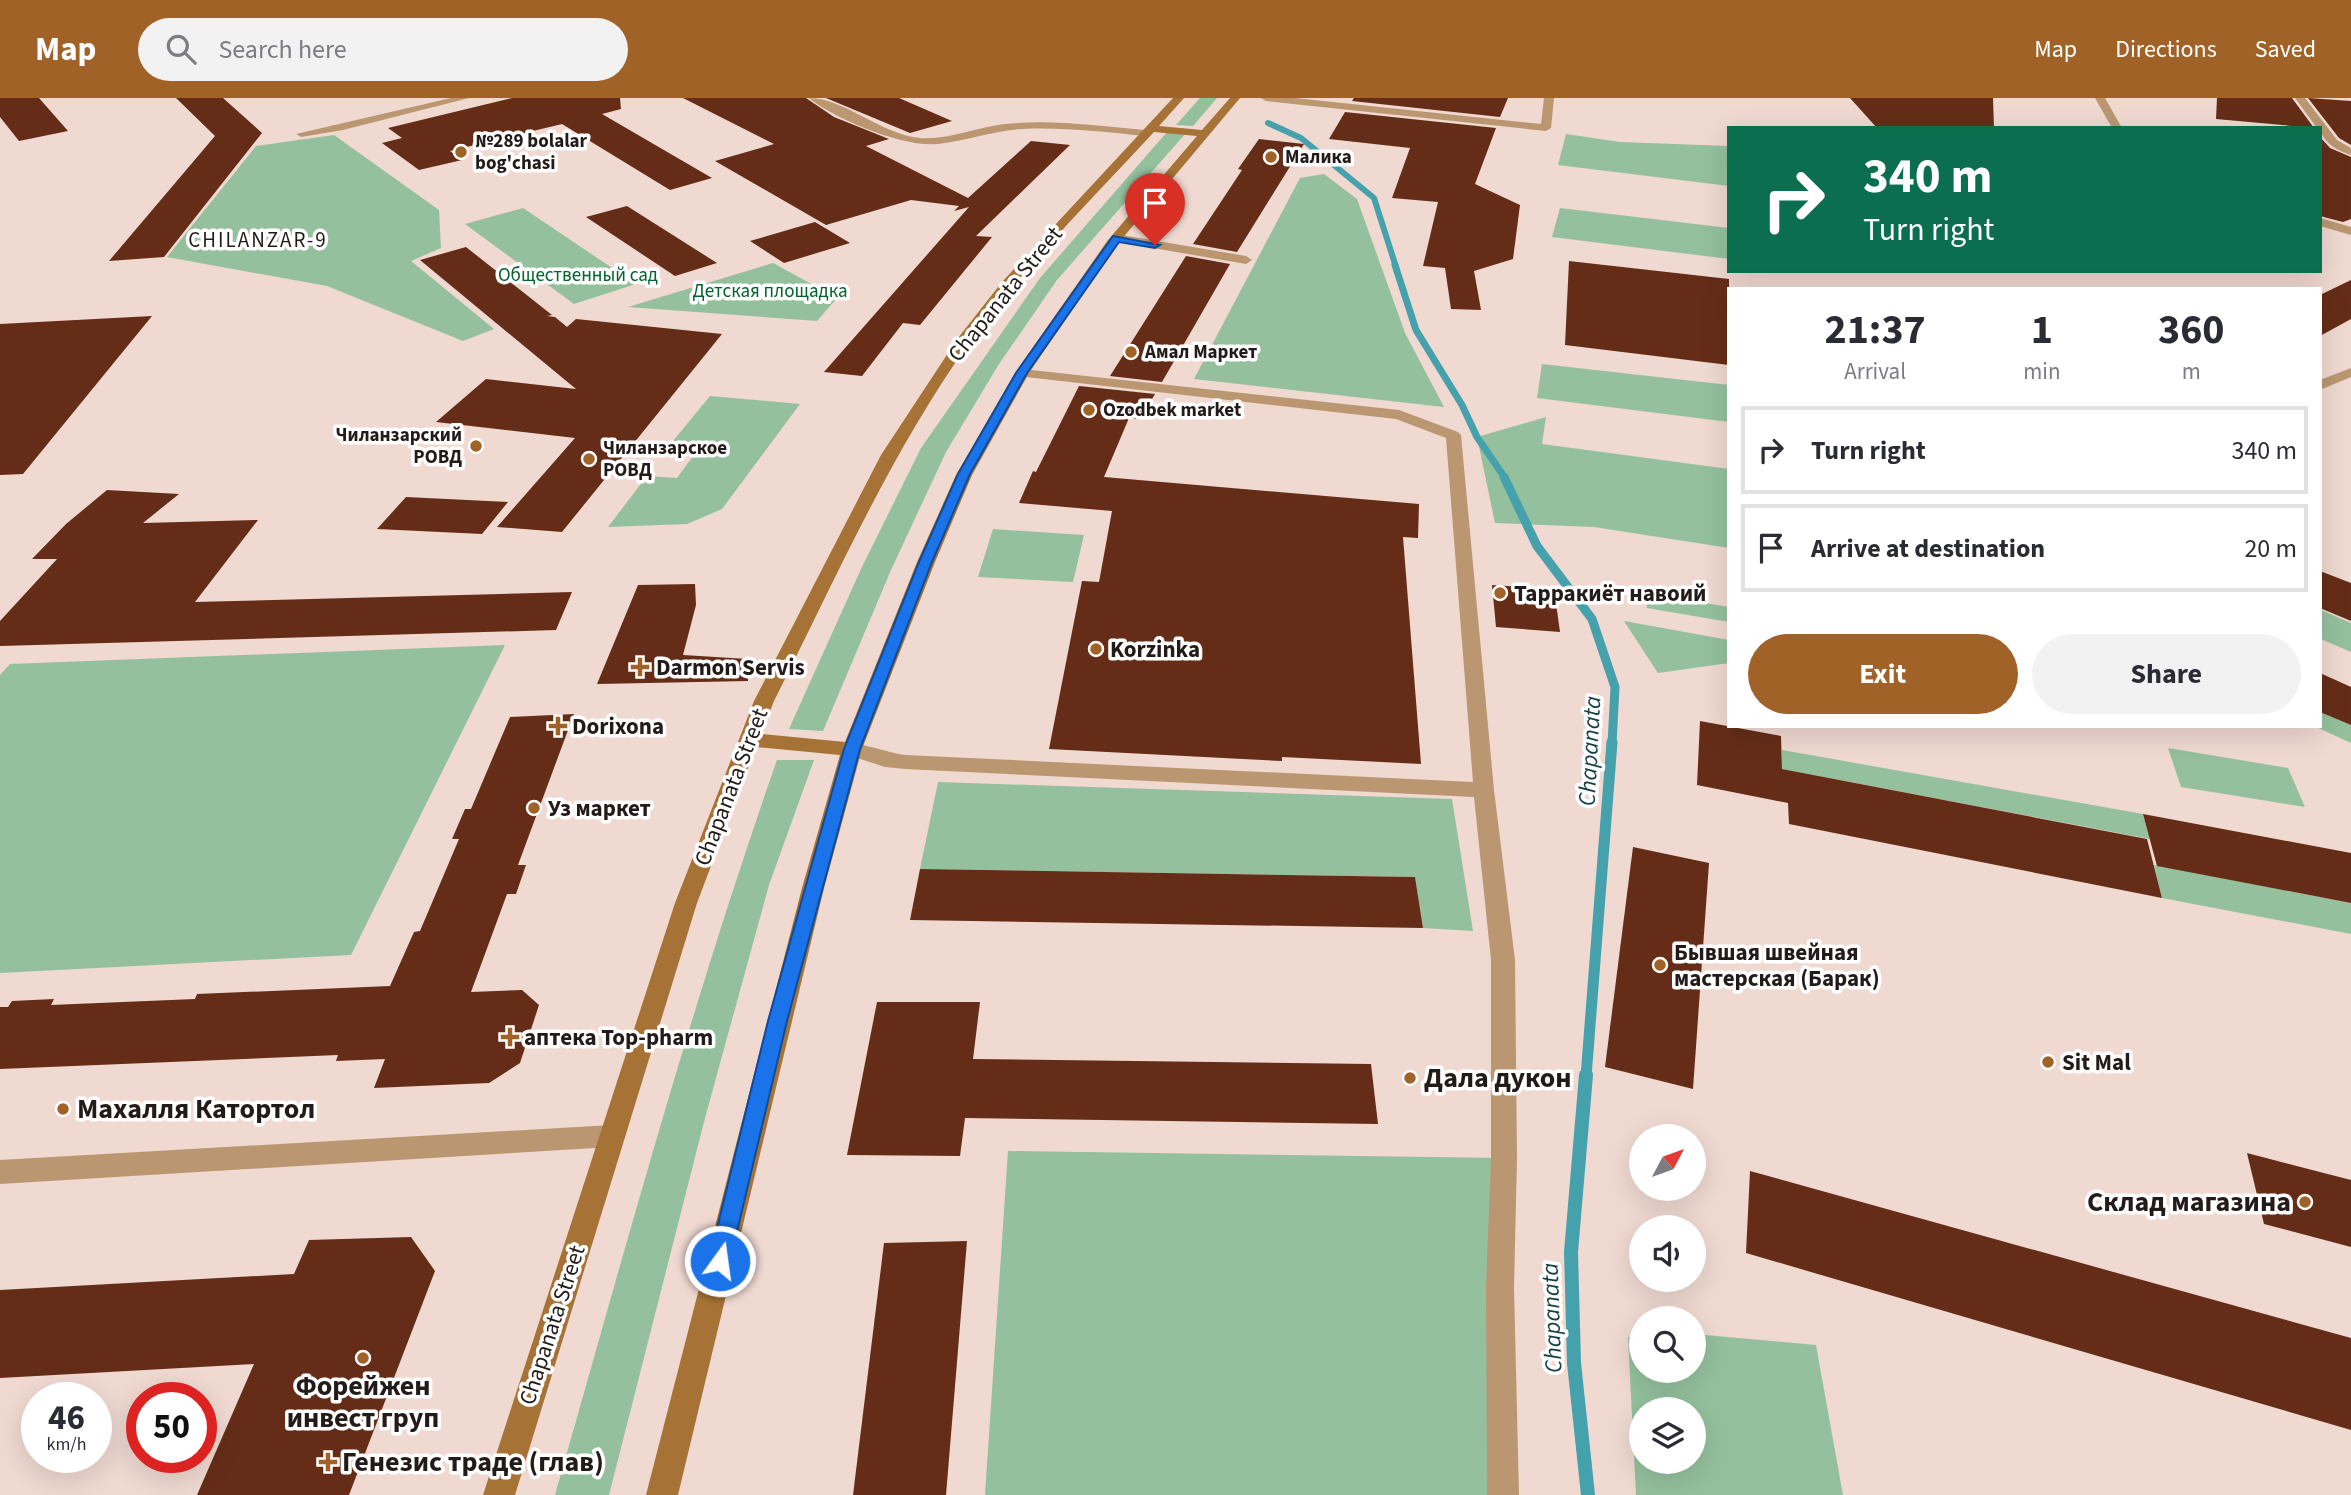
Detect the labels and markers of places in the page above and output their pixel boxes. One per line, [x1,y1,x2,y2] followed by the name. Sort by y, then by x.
[475,128,588,177] place label: №289 bolalar bog'chasi
[453,144,469,160] marker: №289 bolalar bog'chasi
[1285,144,1352,171] place label: Малика
[1263,149,1279,165] marker: Малика
[1125,173,1185,245] pin
[1144,339,1257,366] place label: Амал Маркет
[1123,344,1139,360] marker: Амал Маркет
[1103,397,1241,424] place label: Ozodbek market
[1081,402,1097,418] marker: Ozodbek market
[336,422,462,471] place label: Чиланзарский РОВД
[603,435,727,484] place label: Чиланзарское РОВД
[468,438,484,454] marker: Чиланзарский РОВД
[581,451,597,467] marker: Чиланзарское РОВД
[1514,577,1707,610] place label: Тарракиёт навоий
[1492,585,1508,601] marker: Тарракиёт навоий
[1110,633,1200,666] place label: Korzinka
[1088,641,1104,657] marker: Korzinka
[656,651,805,684] place label: Darmon Servis
[630,657,650,677] marker: Darmon Servis
[572,710,664,743] place label: Dorixona
[550,718,566,734] marker: Dorixona
[548,792,651,825] place label: Уз маркет
[526,800,542,816] marker: Уз маркет
[1674,936,1880,995] place label: Бывшая швейная мастерская (Барак)
[1652,957,1668,973] marker: Бывшая швейная мастерская (Барак)
[524,1021,713,1054] place label: аптека Top-pharm
[502,1029,518,1045] marker: аптека Top-pharm
[2062,1046,2131,1079] place label: Sit Mal
[2040,1054,2056,1070] marker: Sit Mal
[1424,1058,1572,1098] place label: Дала дукон
[1402,1070,1418,1086] marker: Дала дукон
[77,1089,315,1129] place label: Махалля Катортол
[55,1101,71,1117] marker: Махалля Катортол
[2087,1182,2291,1222] place label: Склад магазина
[2297,1194,2313,1210] marker: Склад магазина
[355,1350,371,1366] marker: Форейжен инвест груп
[287,1366,439,1438] place label: Форейжен инвест груп
[342,1442,604,1482] place label: Генезис траде (глав)
[320,1454,336,1470] marker: Генезис траде (глав)

